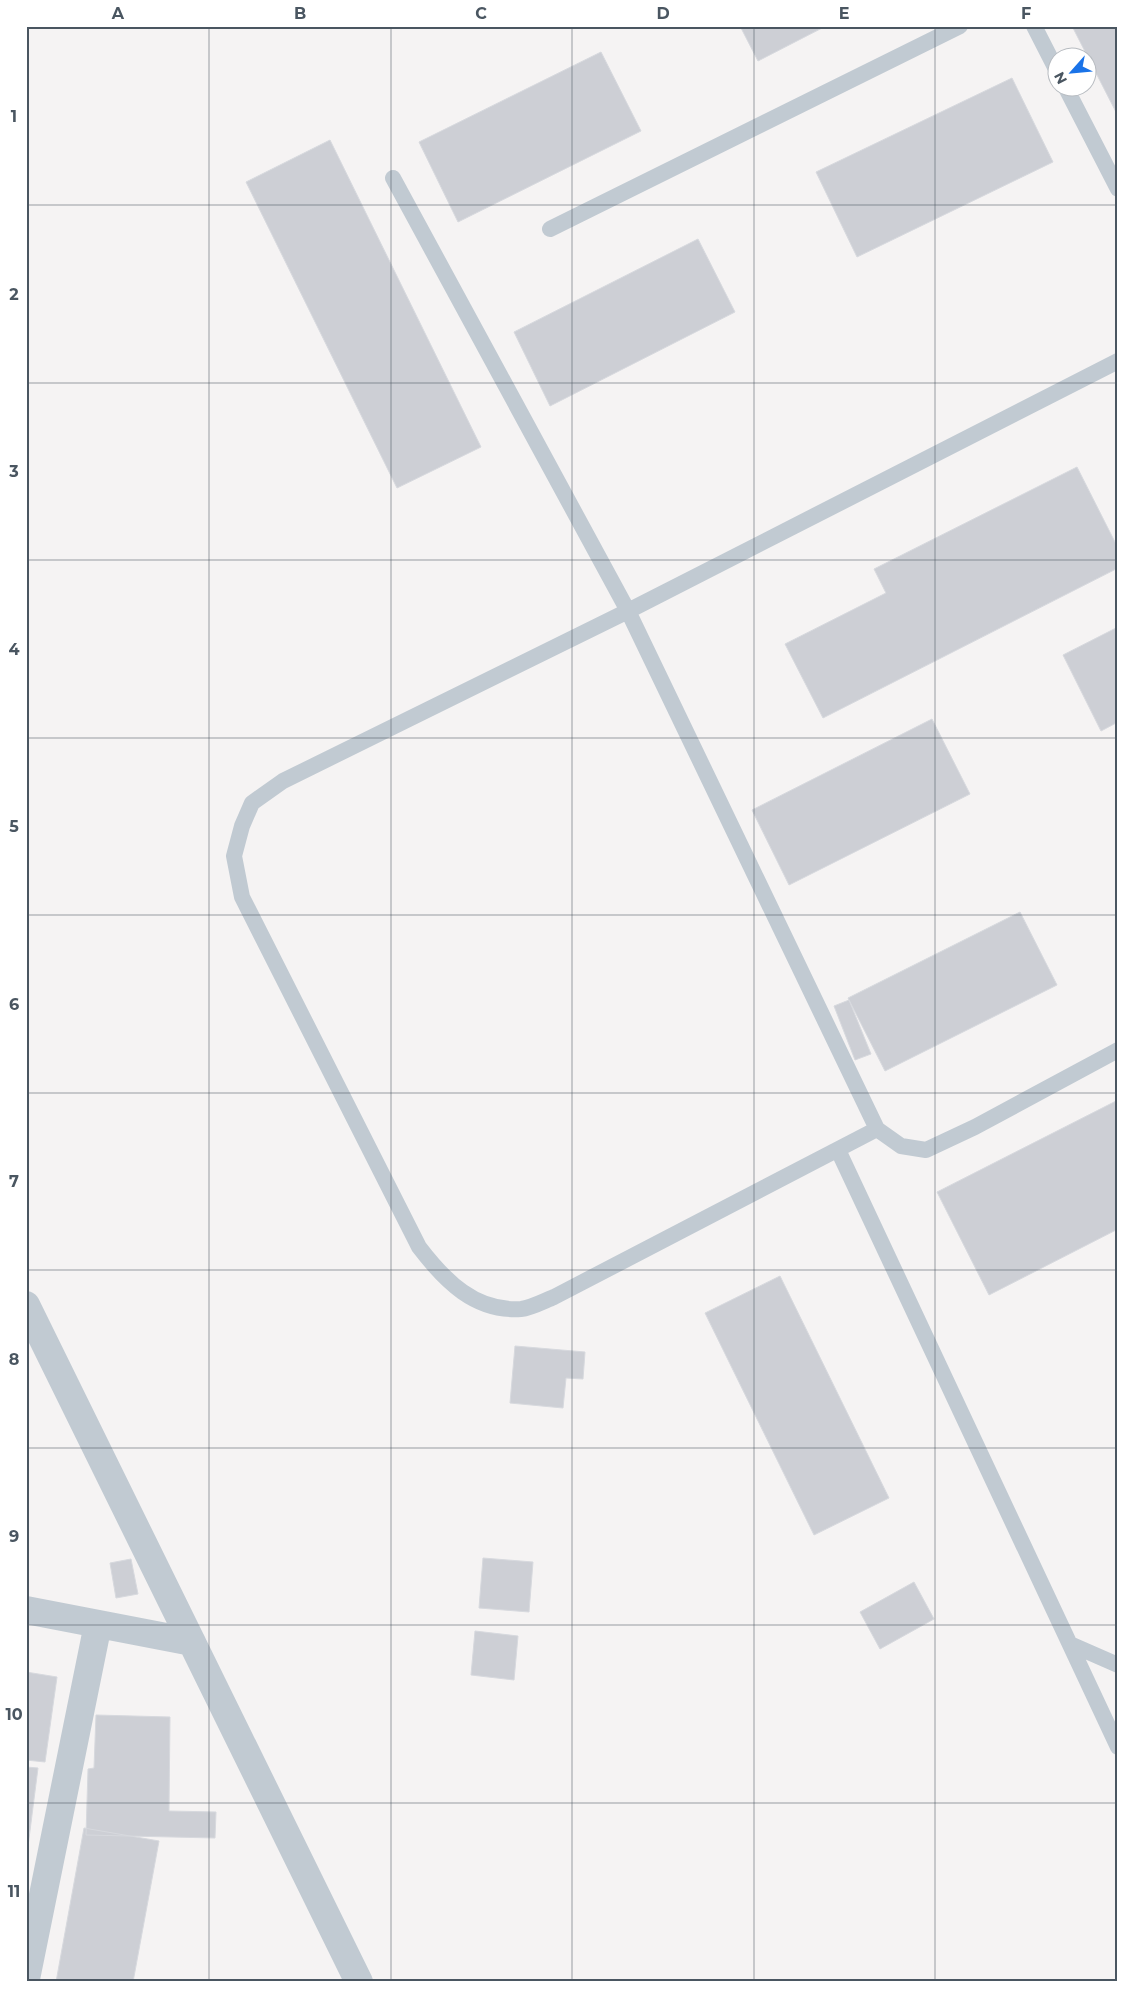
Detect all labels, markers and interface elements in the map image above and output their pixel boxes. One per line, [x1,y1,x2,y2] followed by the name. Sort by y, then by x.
[111,4,125,23] text: A
[294,4,306,23] text: B
[475,4,487,23] text: C
[656,4,670,23] text: D
[839,4,849,23] text: E
[1021,4,1031,23] text: F
[1046,48,1096,98] north arrow
[1050,69,1071,87] text: N
[11,107,17,126] text: 1
[9,285,19,304] text: 2
[8,462,19,481] text: 3
[8,640,20,659] text: 4
[9,817,19,836] text: 5
[9,995,19,1014] text: 6
[9,1172,19,1191] text: 7
[9,1350,19,1369] text: 8
[9,1527,19,1546] text: 9
[5,1705,23,1724] text: 10
[8,1882,20,1901] text: 11

